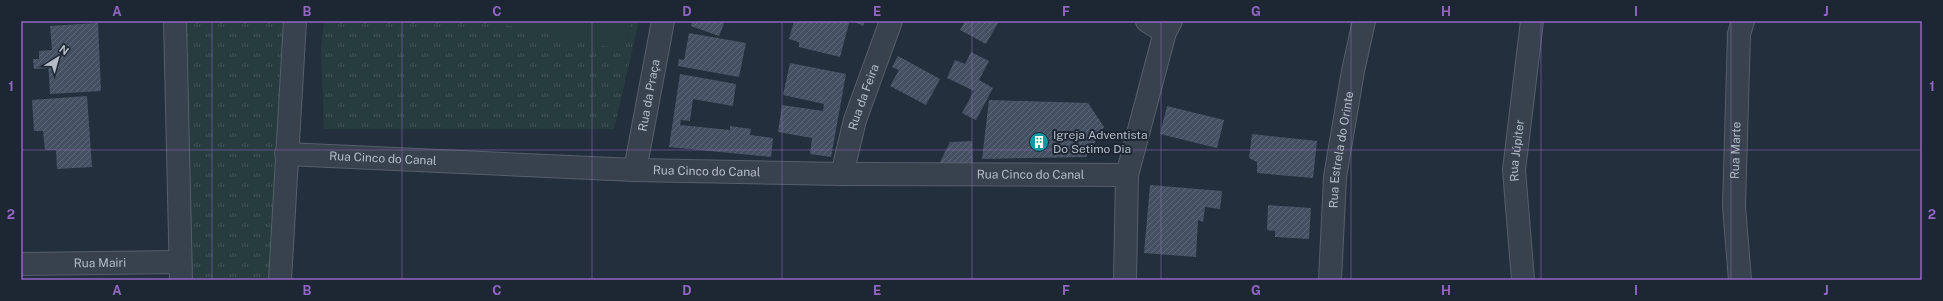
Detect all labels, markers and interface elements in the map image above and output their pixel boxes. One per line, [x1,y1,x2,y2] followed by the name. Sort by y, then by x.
[112,4,122,19] text: A
[303,4,312,19] text: B
[492,4,502,19] text: C
[682,4,692,19] text: D
[873,4,881,19] text: E
[1062,4,1070,19] text: F
[1251,4,1261,19] text: G
[1441,4,1451,19] text: H
[1634,4,1638,19] text: I
[1823,4,1829,19] text: J
[38,38,78,78] north arrow
[57,43,71,57] text: N
[635,58,663,132] street label: Rua da Praça
[846,62,882,131] street label: Rua da Feira
[8,79,14,94] text: 1
[1929,79,1935,94] text: 1
[1326,90,1356,209] street label: Rua Estrela do Orinte
[1507,118,1527,182] street label: Rua Júpiter
[1728,121,1743,179] street label: Rua Marte
[1053,128,1148,156] place label: Igreja Adventista Do Setimo Dia
[1028,131,1050,153] building icon: Igreja Adventista Do Setimo Dia
[329,149,437,168] street label: Rua Cinco do Canal
[653,163,761,179] street label: Rua Cinco do Canal
[977,167,1085,182] street label: Rua Cinco do Canal
[7,207,15,222] text: 2
[1928,207,1936,222] text: 2
[74,256,126,270] street label: Rua Mairi
[112,283,122,298] text: A
[303,283,312,298] text: B
[492,283,502,298] text: C
[682,283,692,298] text: D
[873,283,881,298] text: E
[1062,283,1070,298] text: F
[1251,283,1261,298] text: G
[1441,283,1451,298] text: H
[1634,283,1638,298] text: I
[1823,283,1829,298] text: J

